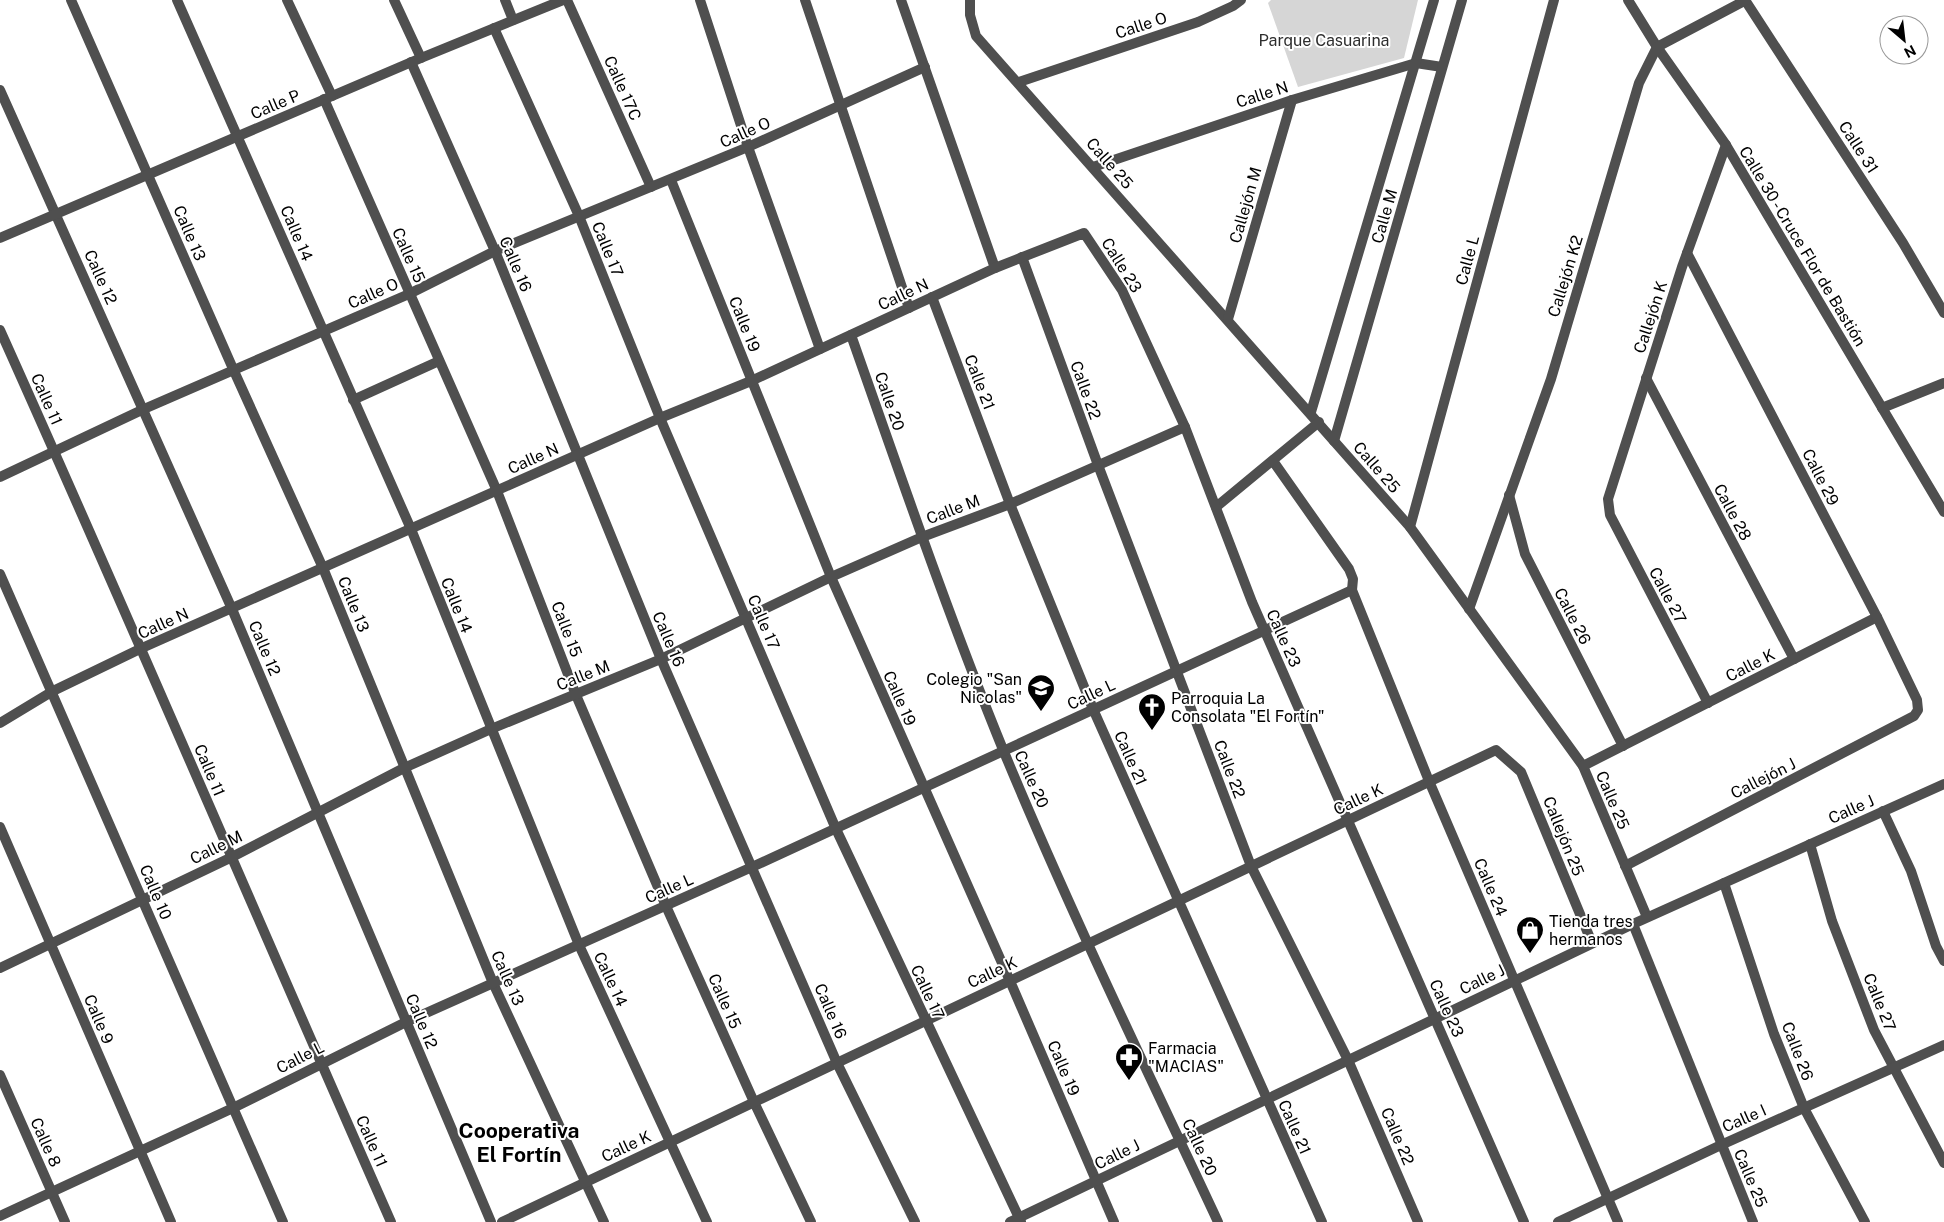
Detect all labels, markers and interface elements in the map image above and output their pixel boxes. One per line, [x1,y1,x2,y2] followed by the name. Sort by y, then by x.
[1113,8,1169,43] street label: Calle O
[1879,15,1929,65] north arrow
[1259,31,1389,50] park label: Parque Casuarina
[1902,42,1919,61] text: N
[600,53,645,123] street label: Calle 17C
[1234,77,1291,112] street label: Calle N
[248,86,303,123] street label: Calle P
[717,113,773,152] street label: Calle O
[1835,118,1882,177] street label: Calle 31
[1082,134,1137,193] street label: Calle 25
[1735,143,1870,350] street label: Calle 30 - Cruce Flor de Bastión
[1226,165,1265,245] street label: Callejón M
[1368,187,1401,246] street label: Calle M
[169,203,210,264] street label: Calle 13
[276,203,317,264] street label: Calle 14
[588,219,627,280] street label: Calle 17
[388,225,429,286] street label: Calle 15
[1452,233,1483,287] street label: Calle L
[1544,233,1587,319] street label: Callejón K2
[495,234,536,295] street label: Calle 16
[1097,234,1146,296] street label: Calle 23
[80,247,121,307] street label: Calle 12
[345,274,401,313] street label: Calle O
[875,274,932,314] street label: Calle N
[1630,278,1671,356] street label: Callejón K
[725,294,764,355] street label: Calle 19
[960,352,999,413] street label: Calle 21
[1066,358,1105,422] street label: Calle 22
[871,369,909,433] street label: Calle 20
[27,370,66,428] street label: Calle 11
[1349,438,1404,497] street label: Calle 25
[505,439,562,478] street label: Calle N
[1798,446,1843,509] street label: Calle 29
[1710,481,1755,544] street label: Calle 28
[924,491,983,528] street label: Calle M
[1645,564,1690,627] street label: Calle 27
[334,574,373,635] street label: Calle 13
[437,575,476,636] street label: Calle 14
[1550,585,1595,648] street label: Calle 26
[744,592,784,653] street label: Calle 17
[547,599,586,660] street label: Calle 15
[135,604,192,643] street label: Calle N
[1262,606,1305,670] street label: Calle 23
[648,609,689,670] street label: Calle 16
[245,618,285,678] street label: Calle 12
[1722,645,1778,686] street label: Calle K
[554,656,613,695] street label: Calle M
[879,668,920,729] street label: Calle 19
[926,670,1022,707] place label: Colegio "San Nicolas"
[1026,673,1056,712] school or university icon: Colegio "San Nicolas"
[1064,675,1118,714] street label: Calle L
[1171,689,1324,726] place label: Parroquia La Consolata "El Fortín"
[1137,692,1167,731] church icon: Parroquia La Consolata "El Fortín"
[1110,728,1151,788] street label: Calle 21
[1210,737,1249,801] street label: Calle 22
[190,741,229,799] street label: Calle 11
[1010,747,1053,811] street label: Calle 20
[1728,754,1799,803] street label: Callejón J
[1592,768,1633,832] street label: Calle 25
[1330,780,1386,819] street label: Calle K
[1825,791,1877,828] street label: Calle J
[1539,794,1588,879] street label: Callejón 25
[187,827,245,868] street label: Calle M
[1470,855,1511,919] street label: Calle 24
[135,862,176,923] street label: Calle 10
[642,869,696,907] street label: Calle L
[1549,912,1633,949] place label: Tienda tres hermanos
[1515,915,1545,954] shop icon: Tienda tres hermanos
[487,948,528,1009] street label: Calle 13
[590,949,631,1010] street label: Calle 14
[964,953,1020,992] street label: Calle K
[1457,960,1508,998] street label: Calle J
[907,962,948,1022] street label: Calle 17
[1859,970,1900,1034] street label: Calle 27
[704,971,745,1032] street label: Calle 15
[1425,976,1468,1040] street label: Calle 23
[810,981,851,1042] street label: Calle 16
[402,991,442,1051] street label: Calle 12
[80,992,117,1047] street label: Calle 9
[1778,1019,1817,1083] street label: Calle 26
[273,1037,327,1077] street label: Calle L
[1043,1038,1084,1099] street label: Calle 19
[1148,1039,1224,1076] place label: Farmacia "MACIAS"
[1114,1042,1144,1081] pharmacy icon: Farmacia "MACIAS"
[1274,1097,1315,1157] street label: Calle 21
[1719,1100,1769,1137] street label: Calle I
[1377,1105,1418,1168] street label: Calle 22
[352,1112,391,1170] street label: Calle 11
[26,1115,65,1170] street label: Calle 8
[1178,1116,1221,1179] street label: Calle 20
[459,1118,579,1167] district label: Cooperativa El Fortín
[598,1127,654,1166] street label: Calle K
[1092,1135,1143,1173] street label: Calle J
[1730,1146,1771,1210] street label: Calle 25

